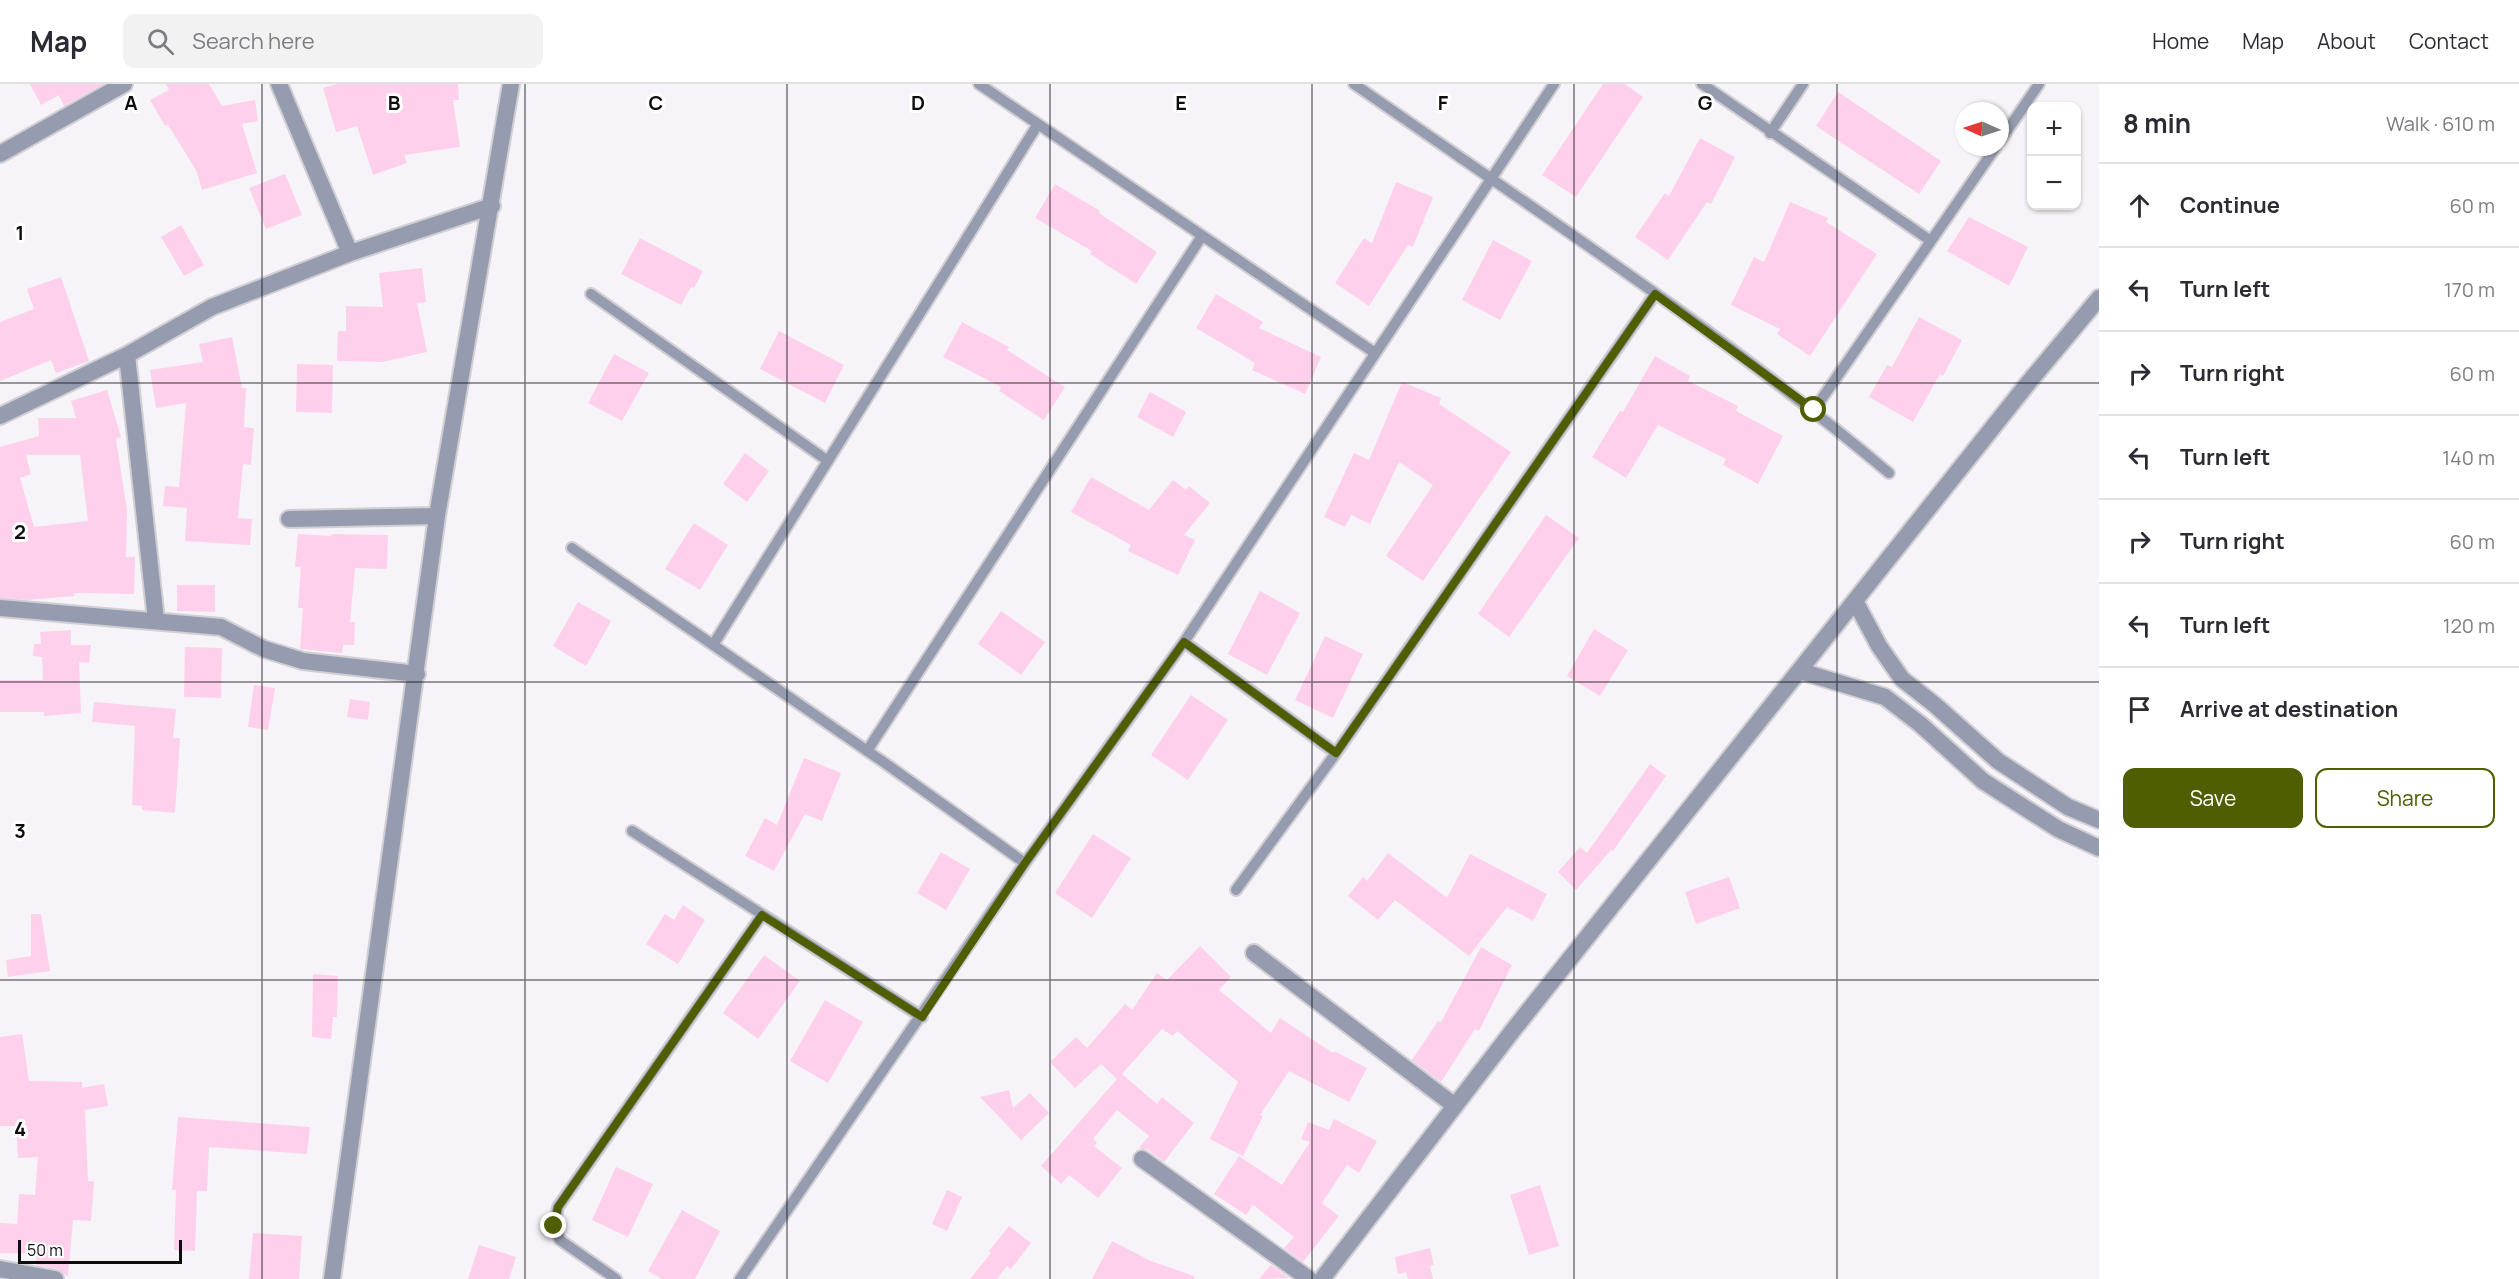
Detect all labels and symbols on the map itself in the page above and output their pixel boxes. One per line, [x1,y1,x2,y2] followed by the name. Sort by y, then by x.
[124,89,138,116] text: A
[388,89,401,116] text: B
[649,89,663,116] text: C
[911,89,925,116] text: D
[1175,89,1187,116] text: E
[1438,89,1449,116] text: F
[1698,89,1713,116] text: G
[1955,102,2009,156] north arrow
[16,219,24,246] text: 1
[1800,396,1826,422] route start
[14,518,26,545] text: 2
[14,817,26,844] text: 3
[14,1115,26,1142] text: 4
[540,1212,566,1238] route end
[18,1237,182,1264] scale bar

